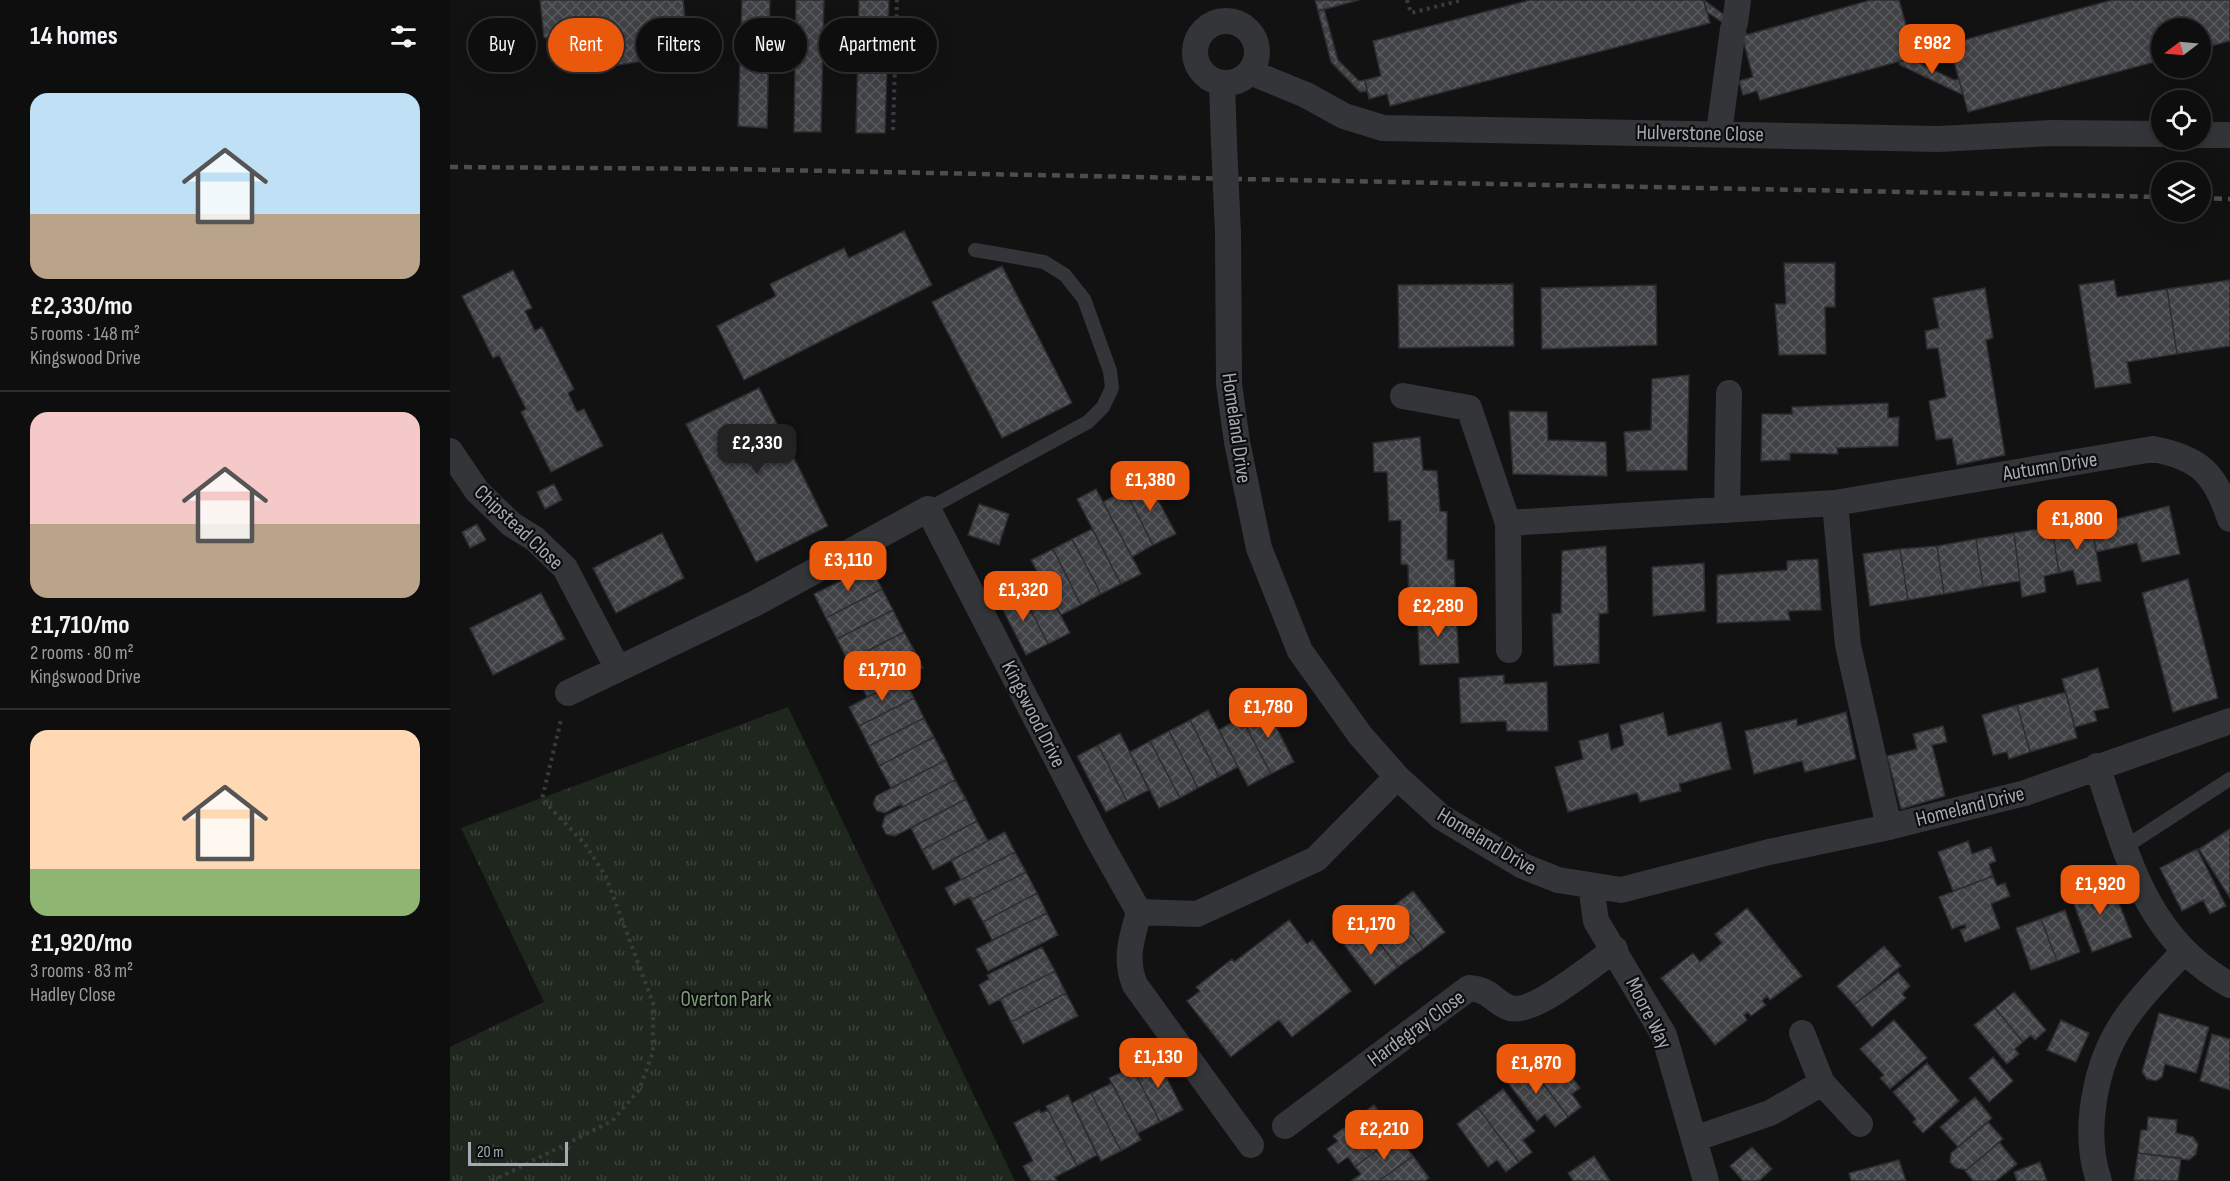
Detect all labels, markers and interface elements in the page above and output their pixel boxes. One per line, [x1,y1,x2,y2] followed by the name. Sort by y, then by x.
[468,18,536,72] chip: Buy
[548,18,624,72] chip: Rent
[636,18,722,72] chip: Filters
[734,18,807,72] chip: New
[819,18,937,72] chip: Apartment
[2151,18,2211,78] north arrow
[2151,18,2211,222] map controls
[387,20,420,53] icon: filters
[30,21,118,52] text: 14 homes
[1896,24,1968,75] pin: £982
[1913,31,1951,55] text: £982
[2151,90,2211,150] button: locate
[1636,120,1764,147] street label: Hulverstone Close
[171,132,279,240] icon: home
[2151,162,2211,222] button: layers
[30,291,133,322] text: £2,330/mo
[30,322,140,346] text: 5 rooms · 148 m²
[30,346,141,370] text: Kingswood Drive
[1216,371,1257,485] street label: Homeland Drive
[708,424,806,475] pin: £2,330
[731,431,783,455] text: £2,330
[2000,447,2099,486] street label: Autumn Drive
[171,451,279,559] icon: home
[1101,461,1199,512] pin: £1,380
[1125,468,1175,492] text: £1,380
[469,480,568,575] street label: Chipstead Close
[2028,500,2126,551] pin: £1,800
[2051,507,2103,531] text: £1,800
[799,541,897,592] pin: £3,110
[824,548,872,572] text: £3,110
[974,571,1072,622] pin: £1,320
[998,578,1048,602] text: £1,320
[1389,587,1487,638] pin: £2,280
[1412,594,1464,618] text: £2,280
[30,610,130,641] text: £1,710/mo
[30,641,134,665] text: 2 rooms · 80 m²
[833,651,931,702] pin: £1,710
[996,657,1071,772] street label: Kingswood Drive
[858,658,906,682] text: £1,710
[30,665,141,689] text: Kingswood Drive
[1219,688,1317,739] pin: £1,780
[1243,695,1293,719] text: £1,780
[171,769,279,877] icon: home
[1913,781,2027,832] street label: Homeland Drive
[1433,802,1541,881] street label: Homeland Drive
[2051,865,2149,916] pin: £1,920
[2075,872,2125,896] text: £1,920
[1322,905,1420,956] pin: £1,170
[1346,912,1396,936] text: £1,170
[30,928,132,959] text: £1,920/mo
[30,959,133,983] text: 3 rooms · 83 m²
[1620,973,1677,1053] street label: Moore Way
[30,983,116,1007] text: Hadley Close
[1363,985,1470,1072] street label: Hardegray Close
[680,987,772,1012] park label: Overton Park
[1109,1038,1207,1089] pin: £1,130
[1487,1044,1585,1095] pin: £1,870
[1133,1045,1183,1069] text: £1,130
[1511,1051,1561,1075] text: £1,870
[1335,1110,1433,1161] pin: £2,210
[1359,1117,1409,1141] text: £2,210
[468,1139,568,1166] scale bar
[477,1143,504,1162] text: 20 m

